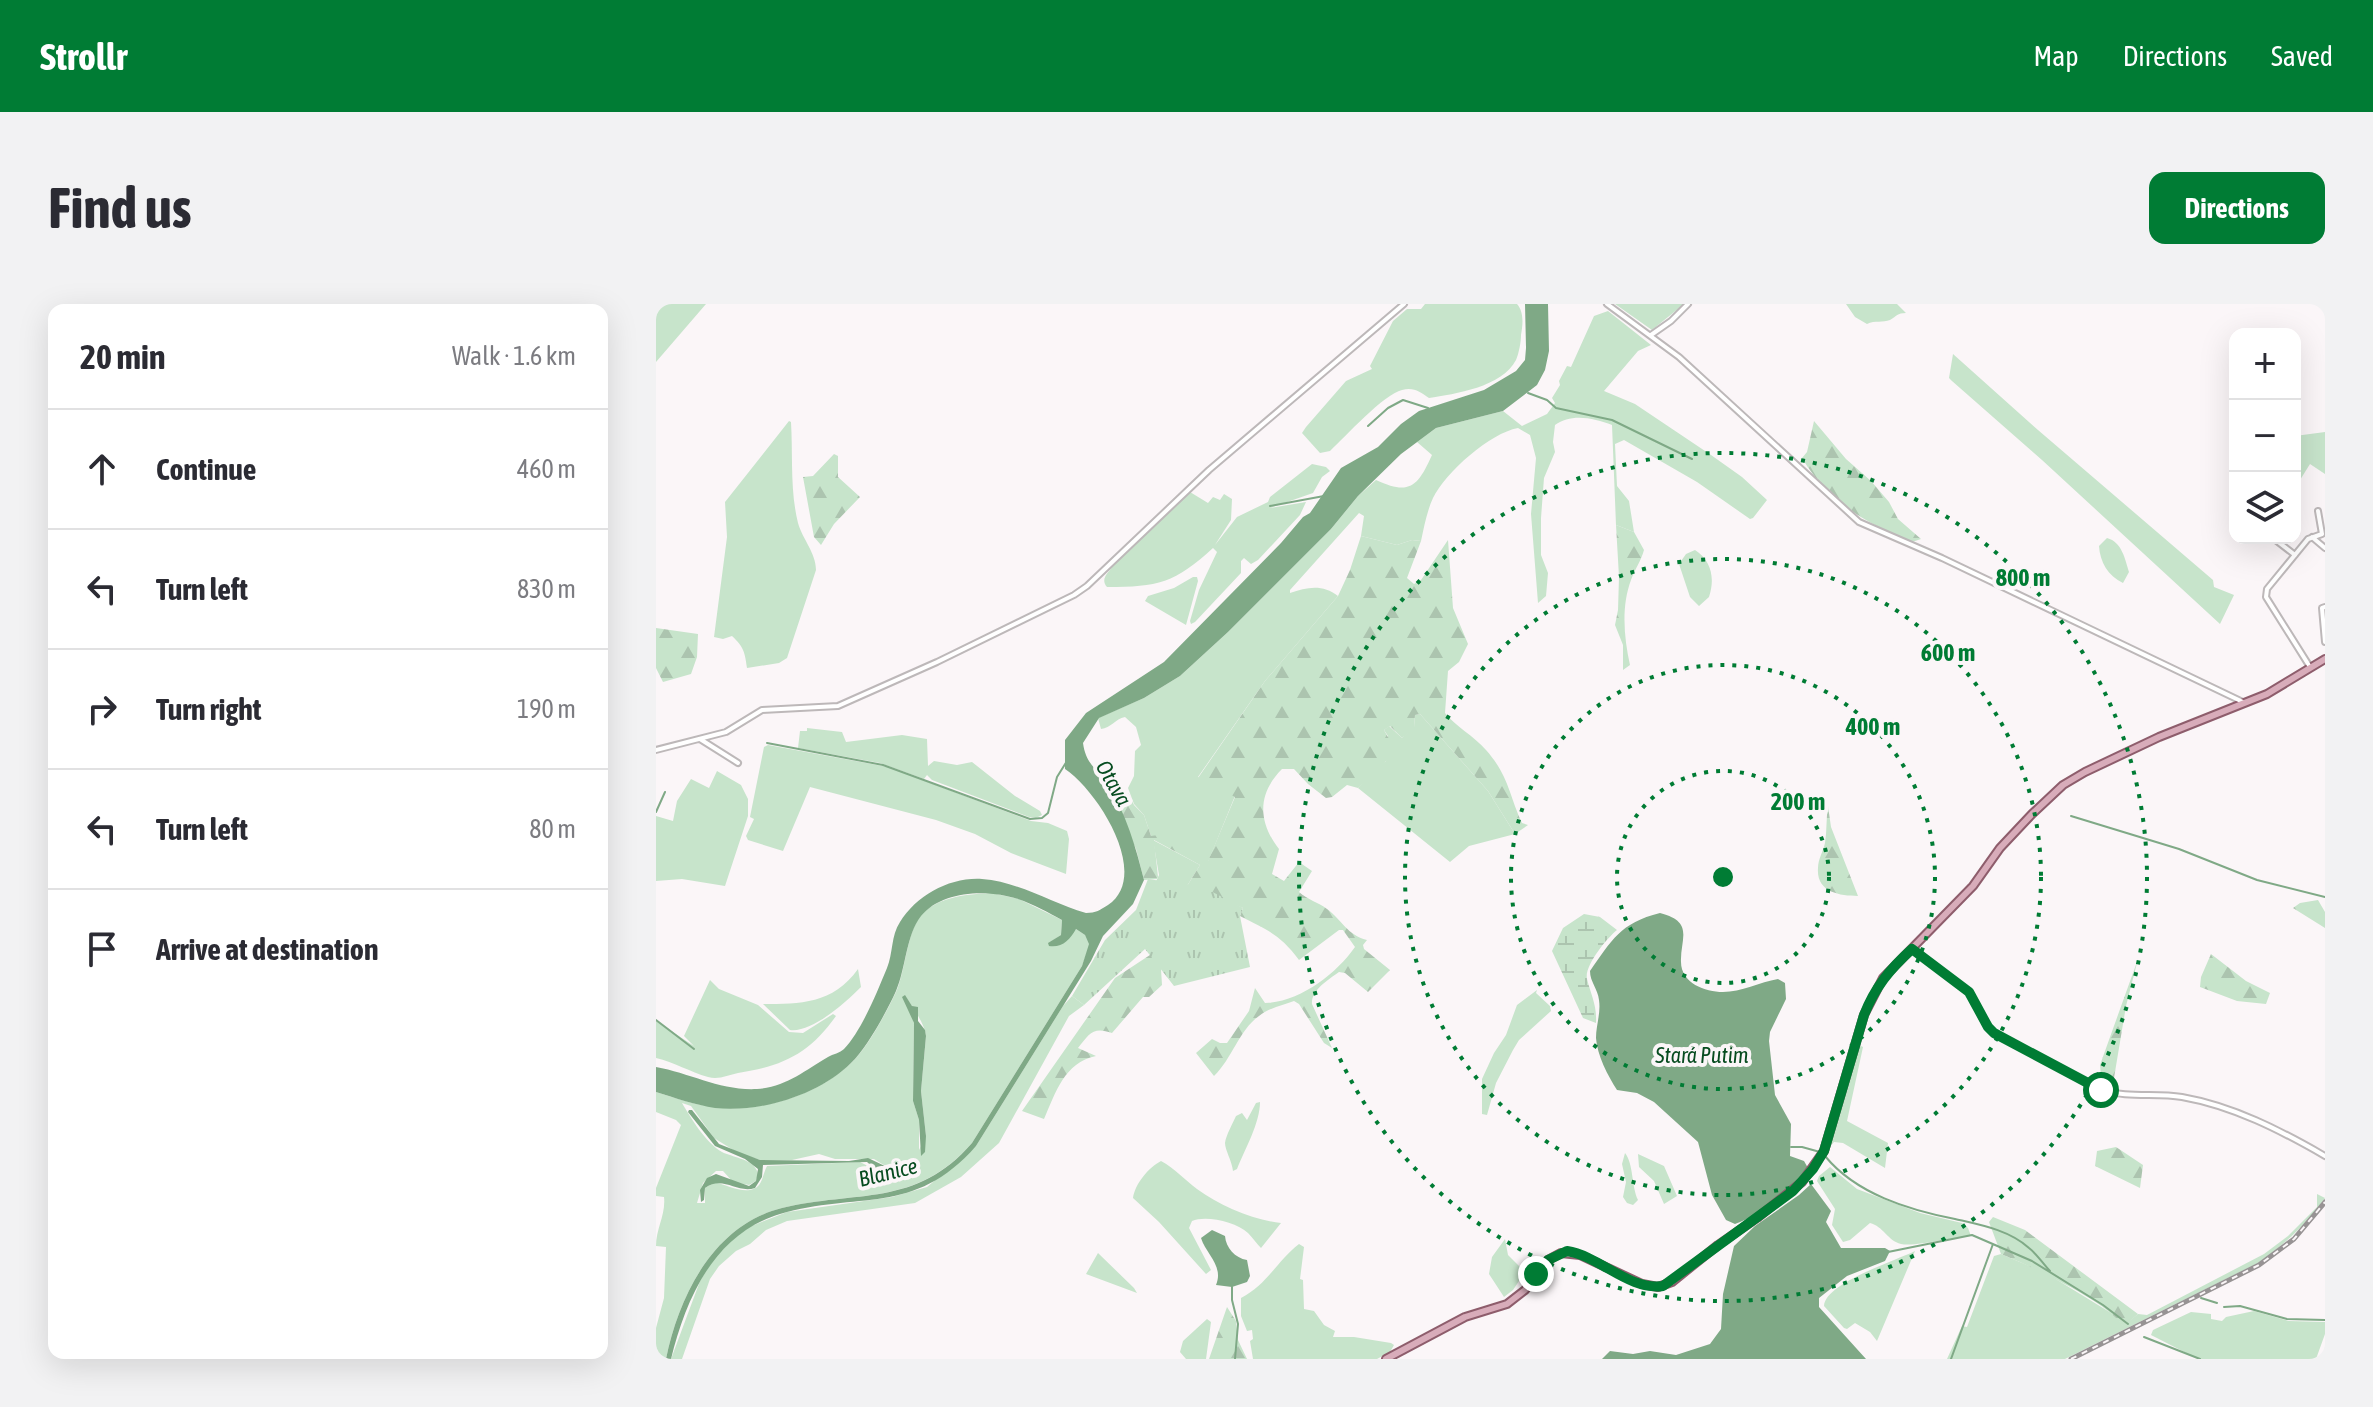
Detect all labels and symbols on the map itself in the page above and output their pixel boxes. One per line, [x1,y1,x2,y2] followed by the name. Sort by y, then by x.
[1996,564,2050,591] text: 800 m
[1921,639,1975,666] text: 600 m
[1845,713,1900,740] text: 400 m
[1091,756,1137,810] water label: Otava
[1771,788,1825,815] text: 200 m
[1709,863,1737,891] centre of rings
[1654,1042,1749,1068] water label: Stará Putim
[2083,1072,2119,1108] route start
[856,1152,920,1192] water label: Blanice
[1518,1256,1554,1292] route end

